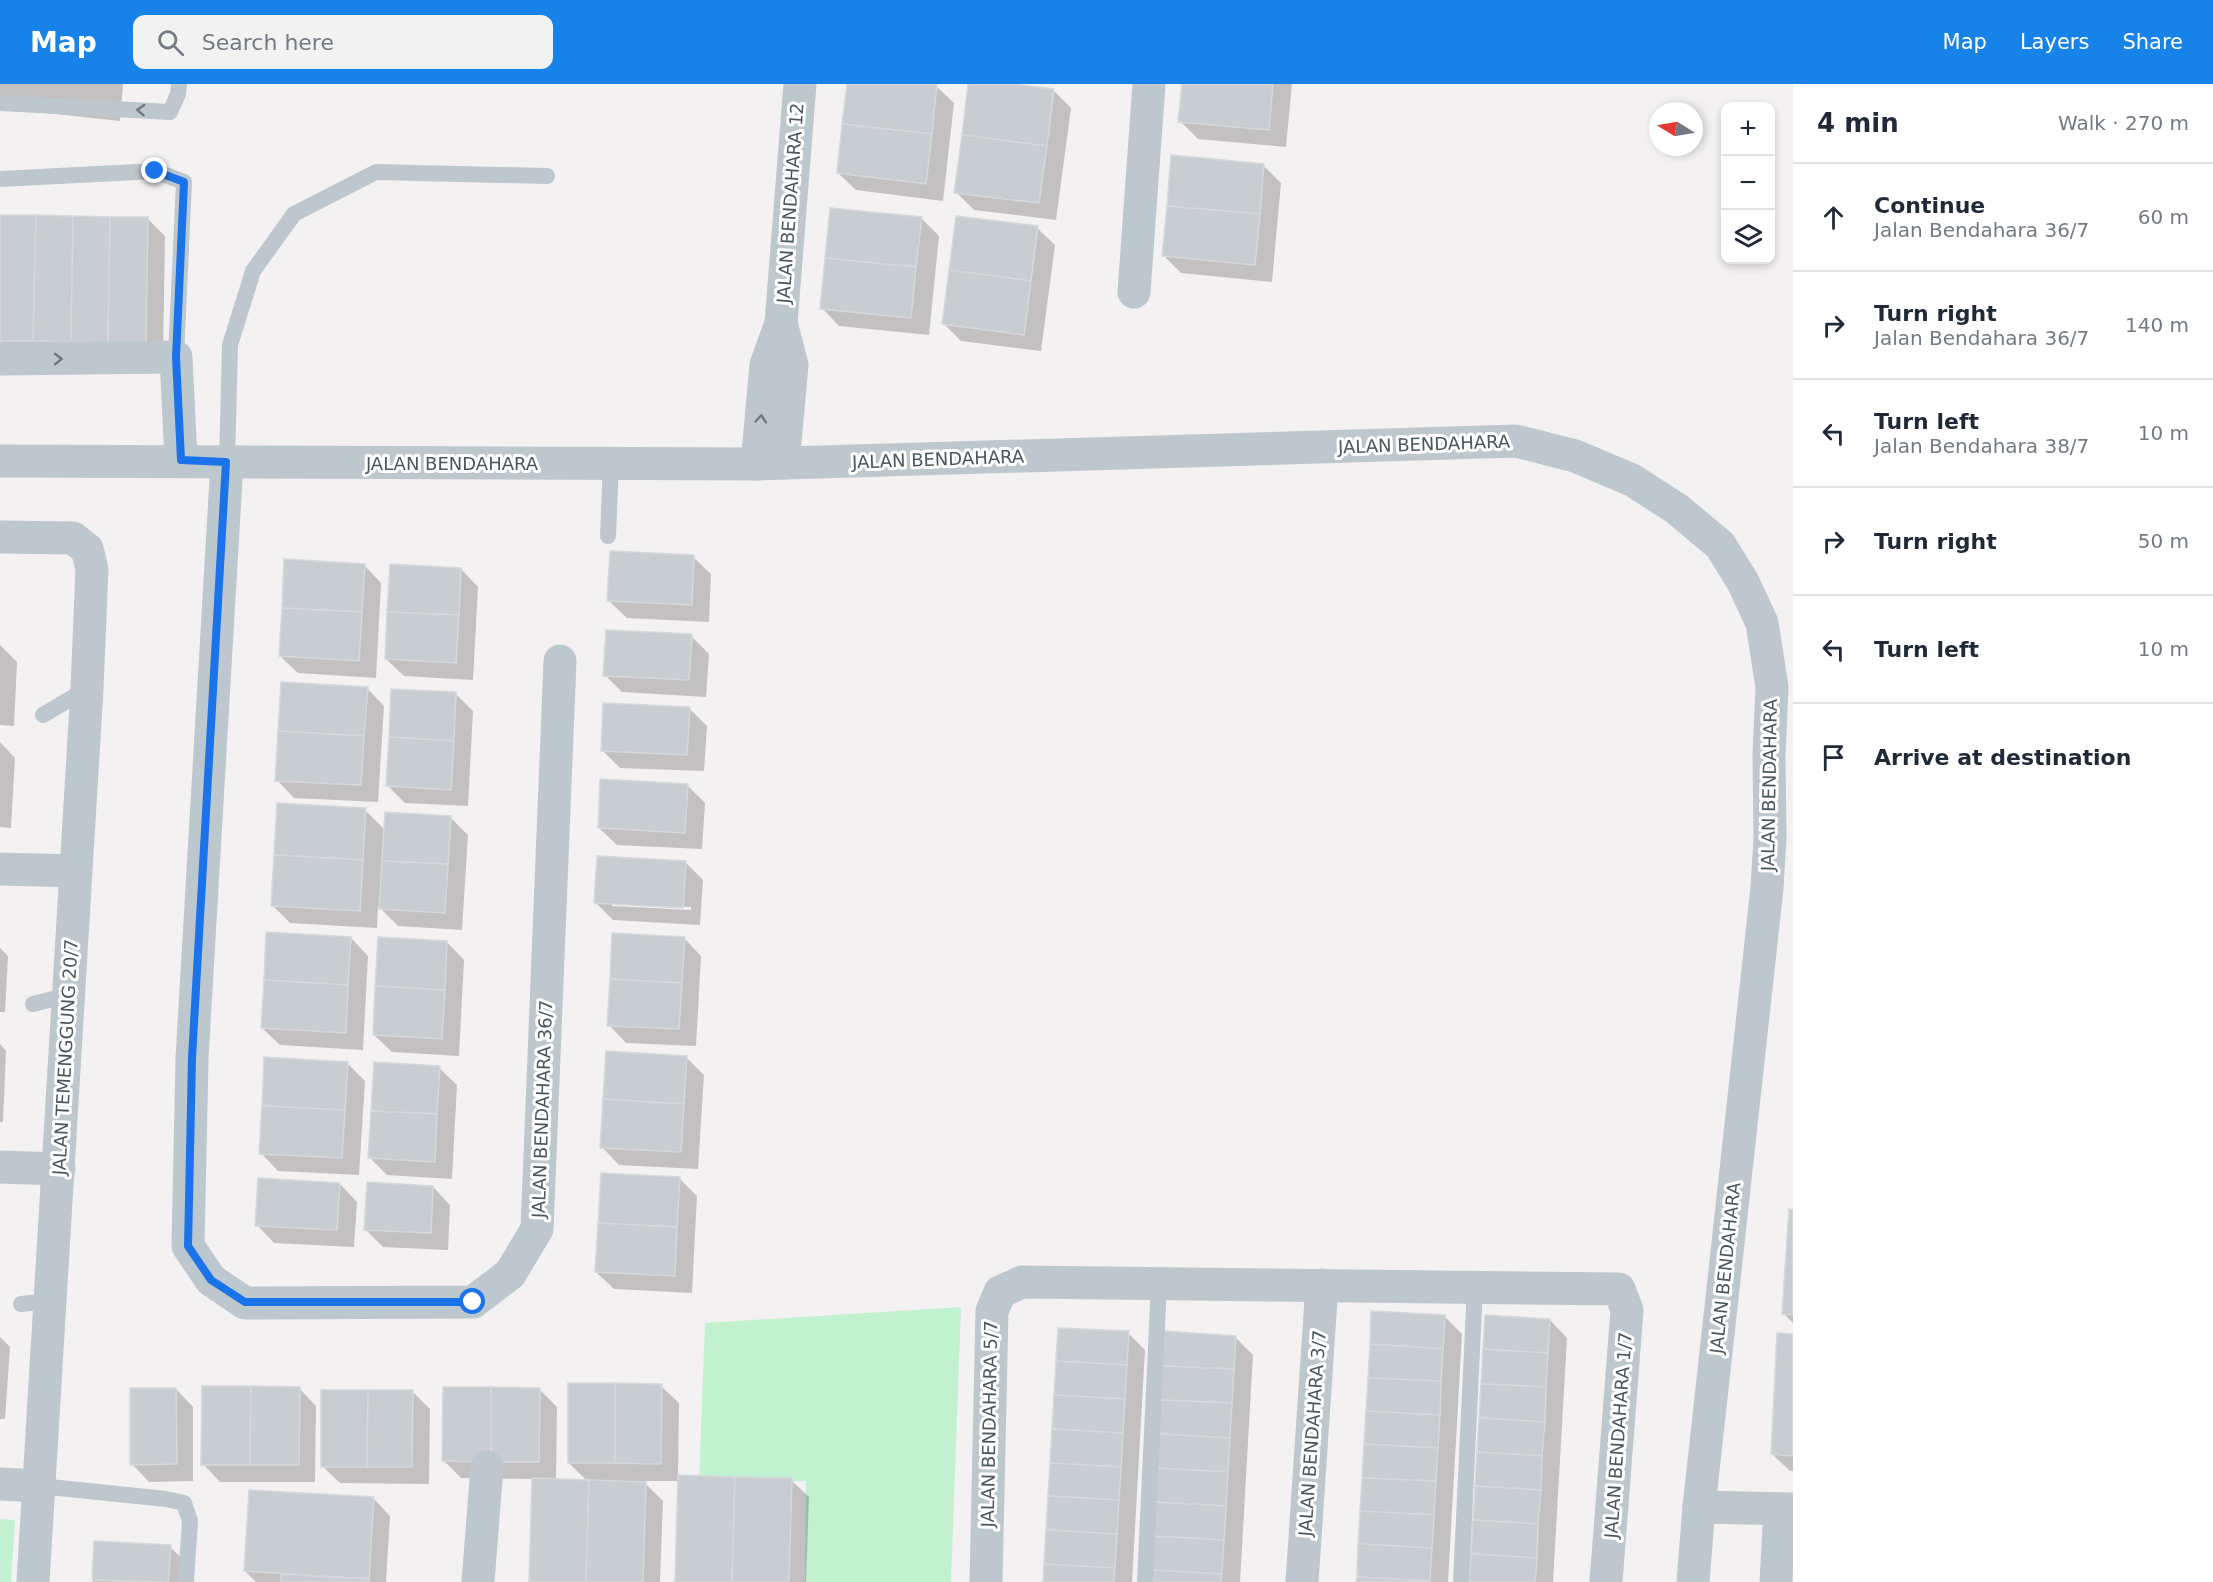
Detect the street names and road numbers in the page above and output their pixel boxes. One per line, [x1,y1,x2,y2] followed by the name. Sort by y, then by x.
[772,102,807,305] street label: JALAN BENDAHARA 12
[1337,430,1511,458] street label: JALAN BENDAHARA
[851,445,1025,473] street label: JALAN BENDAHARA
[365,453,539,474] street label: JALAN BENDAHARA
[1757,698,1781,872] street label: JALAN BENDAHARA
[48,938,82,1177] street label: JALAN TEMENGGUNG 20/7
[528,1000,556,1219] street label: JALAN BENDAHARA 36/7
[1705,1181,1745,1356] street label: JALAN BENDAHARA
[977,1320,1001,1529] street label: JALAN BENDAHARA 5/7
[1294,1329,1330,1538] street label: JALAN BENDAHARA 3/7
[1600,1331,1636,1540] street label: JALAN BENDAHARA 1/7

